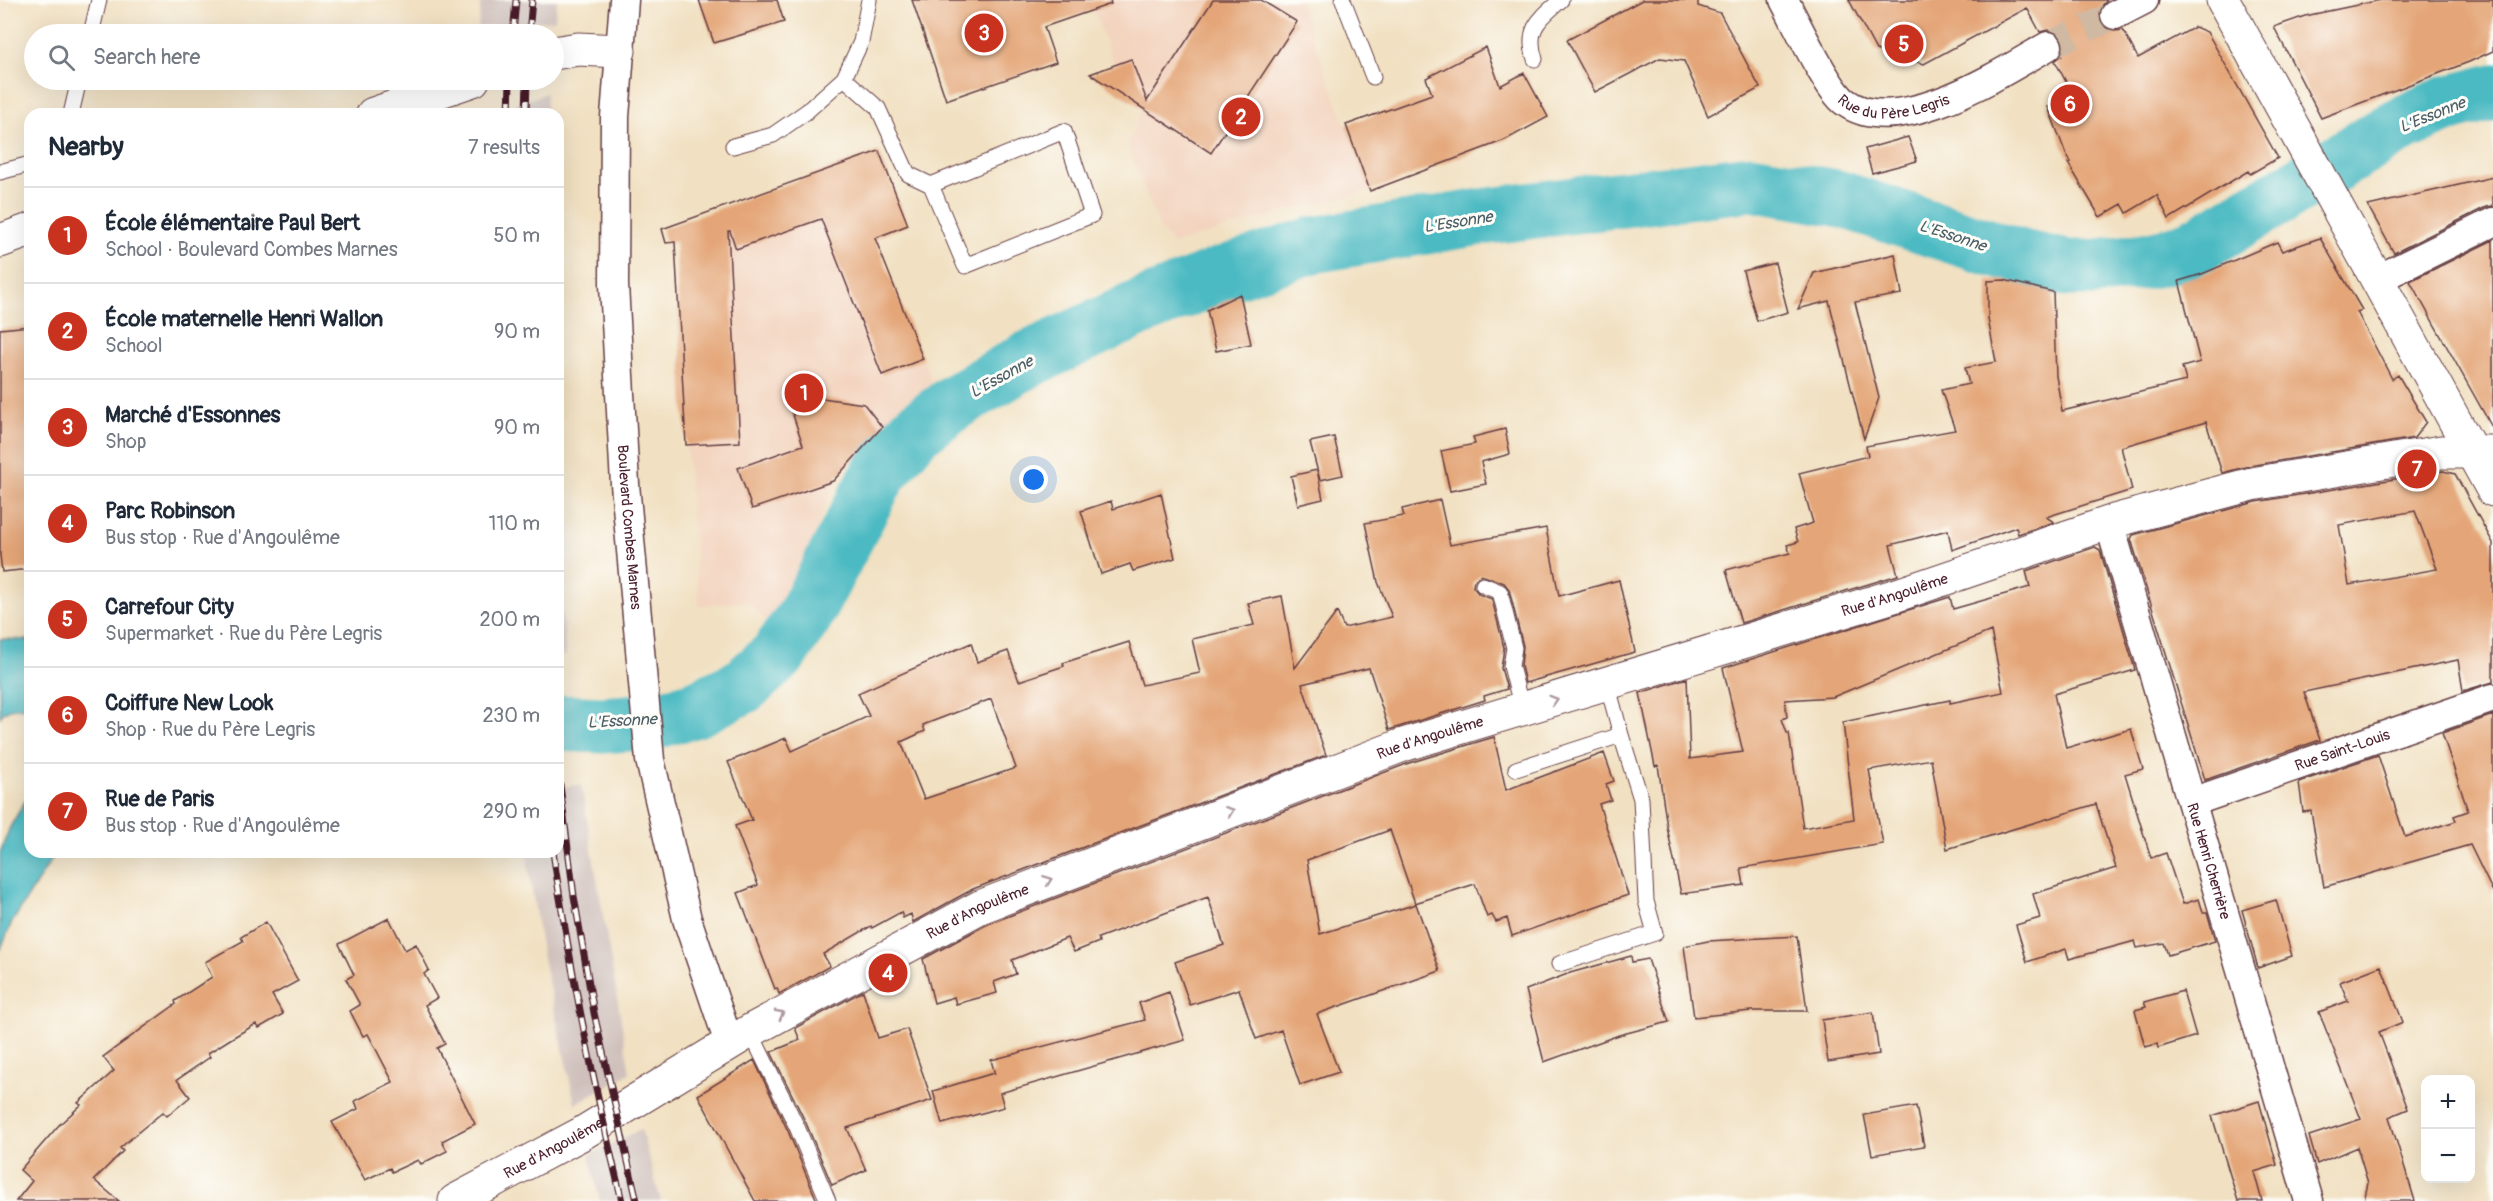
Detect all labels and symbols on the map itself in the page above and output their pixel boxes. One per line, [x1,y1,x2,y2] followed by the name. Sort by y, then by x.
[964,10,1004,56] pin: 3
[1884,22,1924,66] pin: 5
[1838,82,1954,104] street label: Rue du Père Legris
[2050,82,2090,126] pin: 6
[1833,90,1953,124] text: Rue du Père Legris
[2397,92,2470,137] water label: L'Essonne
[1222,94,1260,140] pin: 2
[1422,206,1496,237] water label: L'Essonne
[1917,216,1991,257] water label: L'Essonne
[966,350,1038,402] water label: L'Essonne
[784,370,824,416] pin: 1
[613,444,645,611] street label: Boulevard Combes Marnes
[2398,446,2436,492] pin: 7
[1019,465,1048,494] your location
[1839,569,1951,621] street label: Rue d'Angoulême
[1548,694,1559,707] one-way arrow
[587,709,659,733] water label: L'Essonne
[1374,712,1486,764] street label: Rue d'Angoulême
[2292,725,2393,776] street label: Rue Saint-Louis
[2182,801,2235,922] street label: Rue Henri Cherrière
[1225,805,1235,818] one-way arrow
[1042,874,1053,887] one-way arrow
[923,880,1032,944] street label: Rue d'Angoulême
[868,950,908,996] pin: 4
[774,1010,785,1021] one-way arrow
[501,1113,608,1183] street label: Rue d'Angoulême

